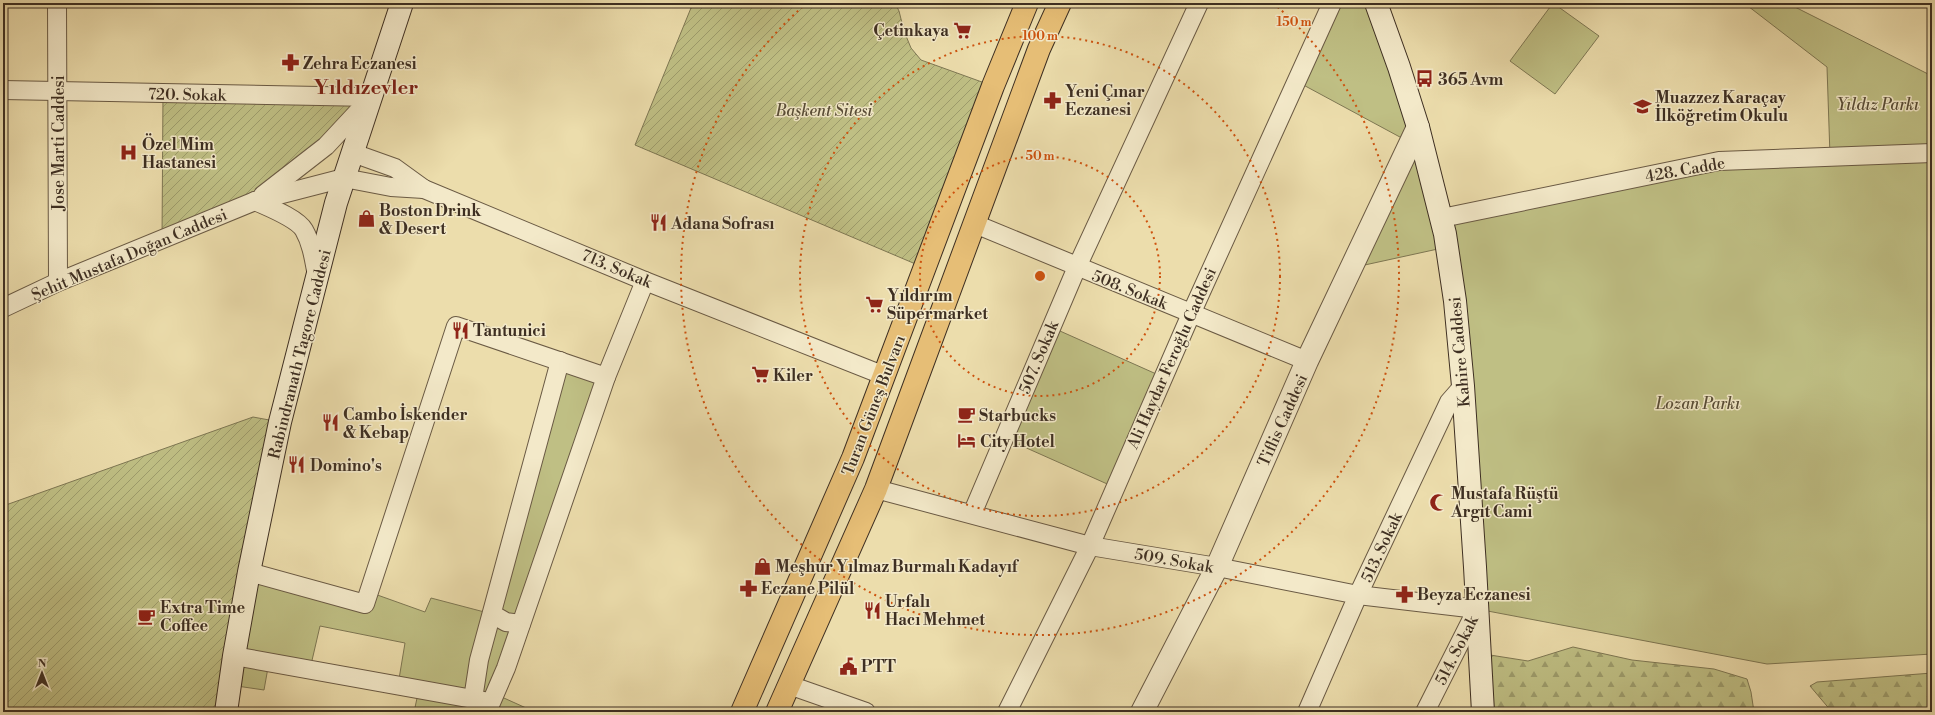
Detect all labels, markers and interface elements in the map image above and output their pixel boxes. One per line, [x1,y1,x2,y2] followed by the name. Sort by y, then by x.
[1277,15,1311,30] text: 150 m
[952,20,972,40] supermarket icon: Çetinkaya
[873,21,949,41] place label: Çetinkaya
[1022,29,1058,44] text: 100 m
[280,53,300,73] pharmacy icon: Zehra Eczanesi
[303,54,417,74] place label: Zehra Eczanesi
[1415,69,1435,89] bus stop icon: 365 Avm
[1438,70,1504,90] place label: 365 Avm
[49,75,69,212] street label: Jose Marti Caddesi
[314,76,418,101] district label: Yıldızevler
[1065,82,1145,120] place label: Yeni Çınar Eczanesi
[148,84,228,106] street label: 720. Sokak
[1655,88,1788,126] place label: Muazzez Karaçay İlköğretim Okulu
[1042,90,1062,110] pharmacy icon: Yeni Çınar Eczanesi
[1837,95,1919,115] park label: Yıldız Parkı
[1632,96,1652,116] school or university icon: Muazzez Karaçay İlköğretim Okulu
[775,101,872,121] park label: Başkent Sitesi
[142,133,216,173] place label: Özel Mim Hastanesi
[119,143,139,163] hospital icon: Özel Mim Hastanesi
[1025,149,1055,164] text: 50 m
[1644,153,1727,187] street label: 428. Cadde
[379,201,482,239] place label: Boston Drink & Desert
[28,205,230,305] street label: Şehit Mustafa Doğan Caddesi
[356,209,376,229] shop icon: Boston Drink & Desert
[648,213,668,233] restaurant icon: Adana Sofrası
[670,214,774,234] place label: Adana Sofrası
[578,245,656,293] street label: 713. Sokak
[264,247,336,461] street label: Rabindranath Tagore Caddesi
[1122,265,1221,453] street label: Ali Haydar Feroğlu Caddesi
[1089,266,1172,315] street label: 508. Sokak
[1033,269,1047,283] centre of rings
[887,286,988,324] place label: Yıldırım Süpermarket
[864,294,884,314] supermarket icon: Yıldırım Süpermarket
[1445,296,1475,408] street label: Kahire Caddesi
[1015,316,1064,397] street label: 507. Sokak
[450,320,470,340] restaurant icon: Tantunici
[473,321,546,341] place label: Tantunici
[838,332,910,479] street label: Turan Güneş Bulvarı
[750,365,770,385] supermarket icon: Kiler
[773,366,813,386] place label: Kiler
[1254,371,1312,470] street label: Tiflis Caddesi
[1655,394,1740,414] park label: Lozan Parkı
[343,403,468,443] place label: Cambo İskender & Kebap
[956,405,976,425] cafe icon: Starbucks
[979,406,1056,426] place label: Starbucks
[320,413,340,433] restaurant icon: Cambo İskender & Kebap
[957,431,977,451] hotel icon: City Hotel
[980,432,1055,452] place label: City Hotel
[287,455,307,475] restaurant icon: Domino's
[310,456,382,476] place label: Domino's
[1450,484,1559,522] place label: Mustafa Rüştü Argıt Cami
[1428,492,1448,512] mosque icon: Mustafa Rüştü Argıt Cami
[1357,508,1408,586] street label: 513. Sokak
[1133,544,1216,578] street label: 509. Sokak
[752,556,772,576] shop icon: Meşhur Yılmaz Burmalı Kadayıf
[775,557,1020,577] place label: Meşhur Yılmaz Burmalı Kadayıf
[738,578,758,598] pharmacy icon: Eczane Pilül
[761,579,855,599] place label: Eczane Pilül
[1394,584,1414,604] pharmacy icon: Beyza Eczanesi
[1417,585,1531,605] place label: Beyza Eczanesi
[885,592,985,630] place label: Urfalı Hacı Mehmet
[160,598,245,636] place label: Extra Time Coffee
[862,600,882,620] restaurant icon: Urfalı Hacı Mehmet
[137,606,157,626] cafe icon: Extra Time Coffee
[1431,611,1484,688] street label: 514. Sokak
[22,653,62,693] north arrow
[838,656,858,676] public building icon: PTT
[38,657,47,671] text: N
[861,657,896,677] place label: PTT

